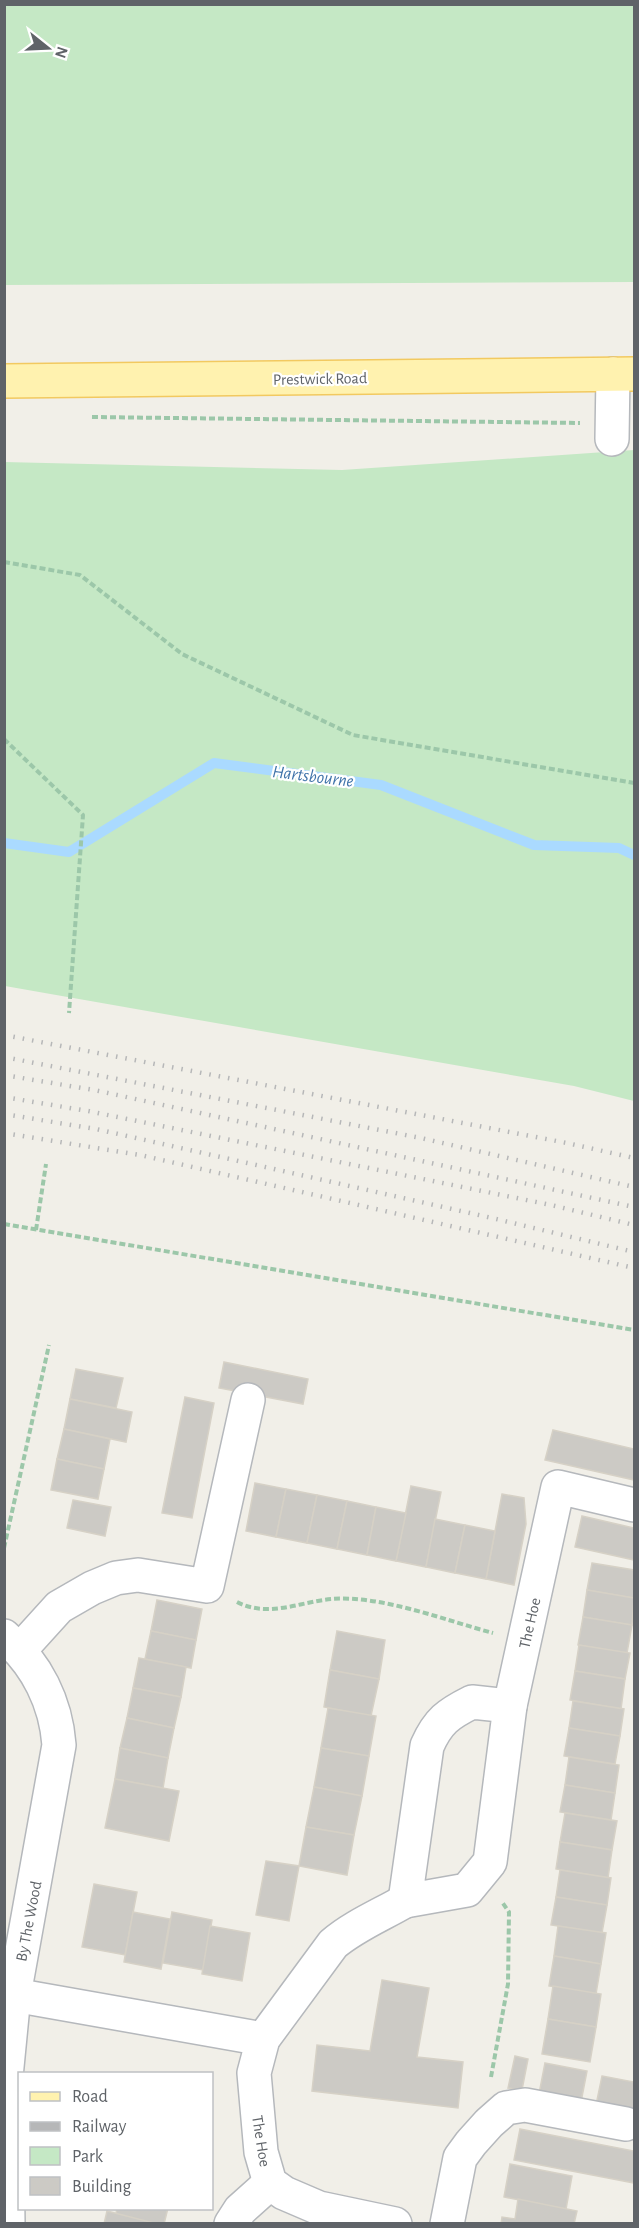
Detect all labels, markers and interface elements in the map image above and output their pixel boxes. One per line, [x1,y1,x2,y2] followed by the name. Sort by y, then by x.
[18,18,78,78] north arrow
[52,45,71,60] text: N
[273,370,367,388] street label: Prestwick Road
[271,763,355,791] water label: Hartsbourne
[516,1596,544,1650] street label: The Hoe
[13,1880,46,1963] street label: By The Wood
[18,2072,213,2210] legend
[72,2088,108,2106] text: Road
[249,2114,273,2168] street label: The Hoe
[72,2118,127,2136] text: Railway
[72,2148,104,2166] text: Park
[72,2178,132,2196] text: Building

